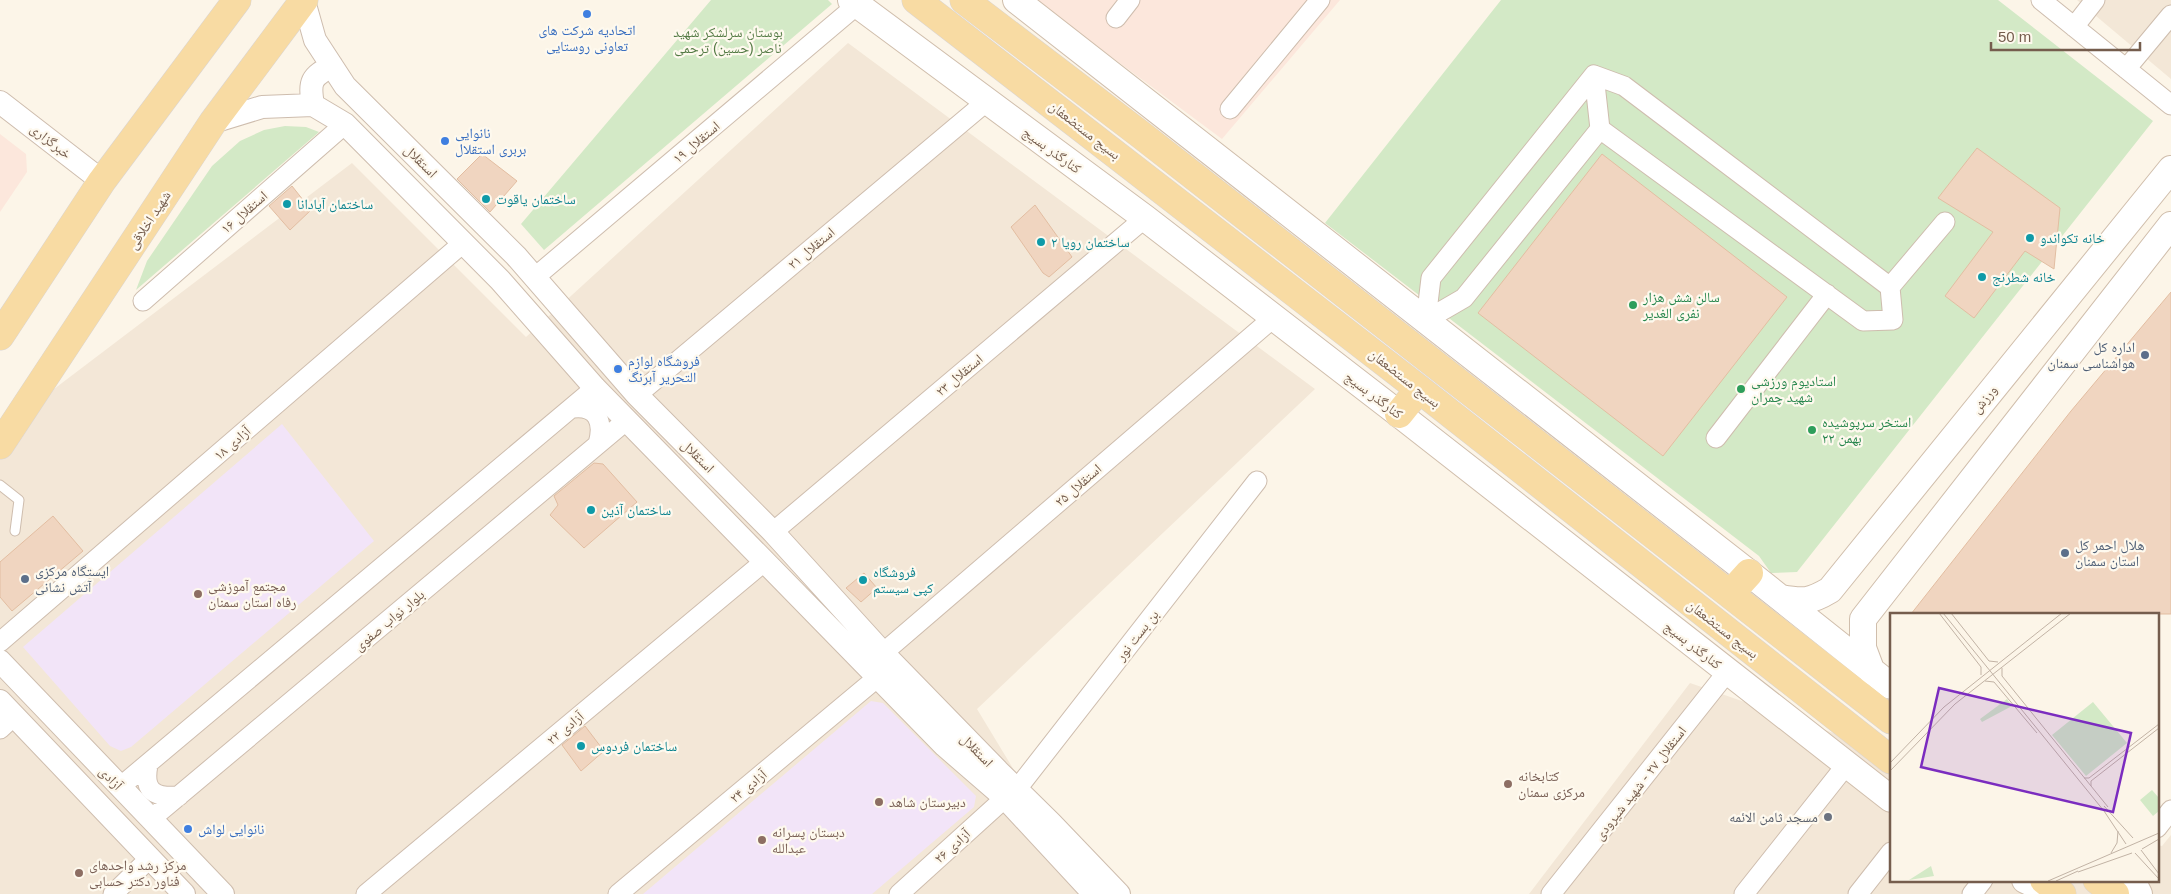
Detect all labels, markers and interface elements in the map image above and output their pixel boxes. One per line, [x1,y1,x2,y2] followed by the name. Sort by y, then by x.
[581,8,593,20] marker: اتحادیه شرکت های تعاونی روستایی
[1991,20,2140,52] scale bar
[538,22,636,55] place label: اتحادیه شرکت های تعاونی روستایی
[673,24,783,57] park label: بوستان سرلشکر شهید ناصر (حسین) ترحمی
[1998,28,2031,45] text: 50 m
[1045,97,1124,164] street label: بسیج مستضعفان
[669,118,723,167] street label: استقلال ۱۹
[27,120,75,163] street label: خبرگزاری
[1019,124,1084,178] street label: کنارگذر بسیج
[455,125,527,158] place label: نانوایی بربری استقلال
[439,135,451,147] marker: نانوایی بربری استقلال
[401,141,441,181] street label: استقلال
[217,187,271,237] street label: استقلال ۱۶
[124,188,175,253] street label: شهید اخلاقی
[496,191,576,208] place label: ساختمان یاقوت
[480,193,492,205] marker: ساختمان یاقوت
[297,196,373,213] place label: ساختمان آپادانا
[281,198,293,210] marker: ساختمان آپادانا
[784,224,838,273] street label: استقلال ۲۱
[2040,230,2105,247] place label: خانه تکواندو
[2024,232,2036,244] marker: خانه تکواندو
[1051,234,1130,251] place label: ساختمان رویا ۲
[1035,236,1047,248] marker: ساختمان رویا ۲
[1992,269,2055,287] place label: خانه شطرنج
[1976,271,1988,283] marker: خانه شطرنج
[1642,289,1720,322] place label: سالن شش هزار نفری الغدیر
[1627,299,1639,311] marker: سالن شش هزار نفری الغدیر
[2048,339,2135,372] place label: اداره کل هواشناسی سمنان
[1365,345,1444,412] street label: بسیج مستضعفان
[2139,349,2151,361] marker: اداره کل هواشناسی سمنان
[932,351,986,400] street label: استقلال ۲۳
[628,353,700,386] place label: فروشگاه لوازم التحریر آبرنگ
[612,363,624,375] marker: فروشگاه لوازم التحریر آبرنگ
[1341,368,1406,424] street label: کنارگذر بسیج
[1751,373,1836,406] place label: استادیوم ورزشی شهید چمران
[1968,382,2001,417] street label: ورزش
[1735,383,1747,395] marker: استادیوم ورزشی شهید چمران
[1822,414,1911,447] place label: استخر سرپوشیده ۲۲ بهمن
[211,423,254,464] street label: آزادی ۱۸
[1806,424,1818,436] marker: استخر سرپوشیده ۲۲ بهمن
[678,436,718,476] street label: استقلال
[1051,460,1105,510] street label: استقلال ۲۵
[601,502,671,519] place label: ساختمان آذین
[585,504,597,516] marker: ساختمان آذین
[2075,537,2145,570] place label: هلال احمر کل استان سمنان
[2059,547,2071,559] marker: هلال احمر کل استان سمنان
[35,563,109,596] place label: ایستگاه مرکزی آتش نشانی
[873,564,934,598] place label: فروشگاه کپی سیستم
[19,573,31,585] marker: ایستگاه مرکزی آتش نشانی
[857,574,869,586] marker: فروشگاه کپی سیستم
[208,578,296,611] place label: مجتمع آموزشی رفاه استان سمنان
[351,586,428,655] street label: بلوار نواب صفوی
[192,588,204,600] marker: مجتمع آموزشی رفاه استان سمنان
[1683,596,1762,663] street label: بسیج مستضعفان
[1112,606,1163,665] street label: بن بست نور
[1890,613,2158,882] inset map
[1660,618,1725,674] street label: کنارگذر بسیج
[543,708,588,749] street label: آزادی ۲۲
[1591,723,1690,844] street label: استقلال ۲۷ - شهید شیرودی
[957,730,997,771] street label: استقلال
[591,738,677,755] place label: ساختمان فردوس
[575,740,587,752] marker: ساختمان فردوس
[95,763,126,794] street label: آزادی
[726,766,771,807] street label: آزادی ۲۴
[1518,768,1585,801] place label: کتابخانه مرکزی سمنان
[1502,778,1514,790] marker: کتابخانه مرکزی سمنان
[889,794,966,811] place label: دبیرستان شاهد
[873,796,885,808] marker: دبیرستان شاهد
[1729,809,1818,826] place label: مسجد ثامن الائمه
[1822,811,1834,823] marker: مسجد ثامن الائمه
[198,821,265,838] place label: نانوایی لواش
[182,823,194,835] marker: نانوایی لواش
[772,824,845,856] place label: دبستان پسرانه عبدالله
[931,825,974,867] street label: آزادی ۲۶
[756,834,768,846] marker: دبستان پسرانه عبدالله
[89,857,186,890] place label: مرکز رشد واحدهای فناور دکتر حسابی
[73,867,85,879] marker: مرکز رشد واحدهای فناور دکتر حسابی

